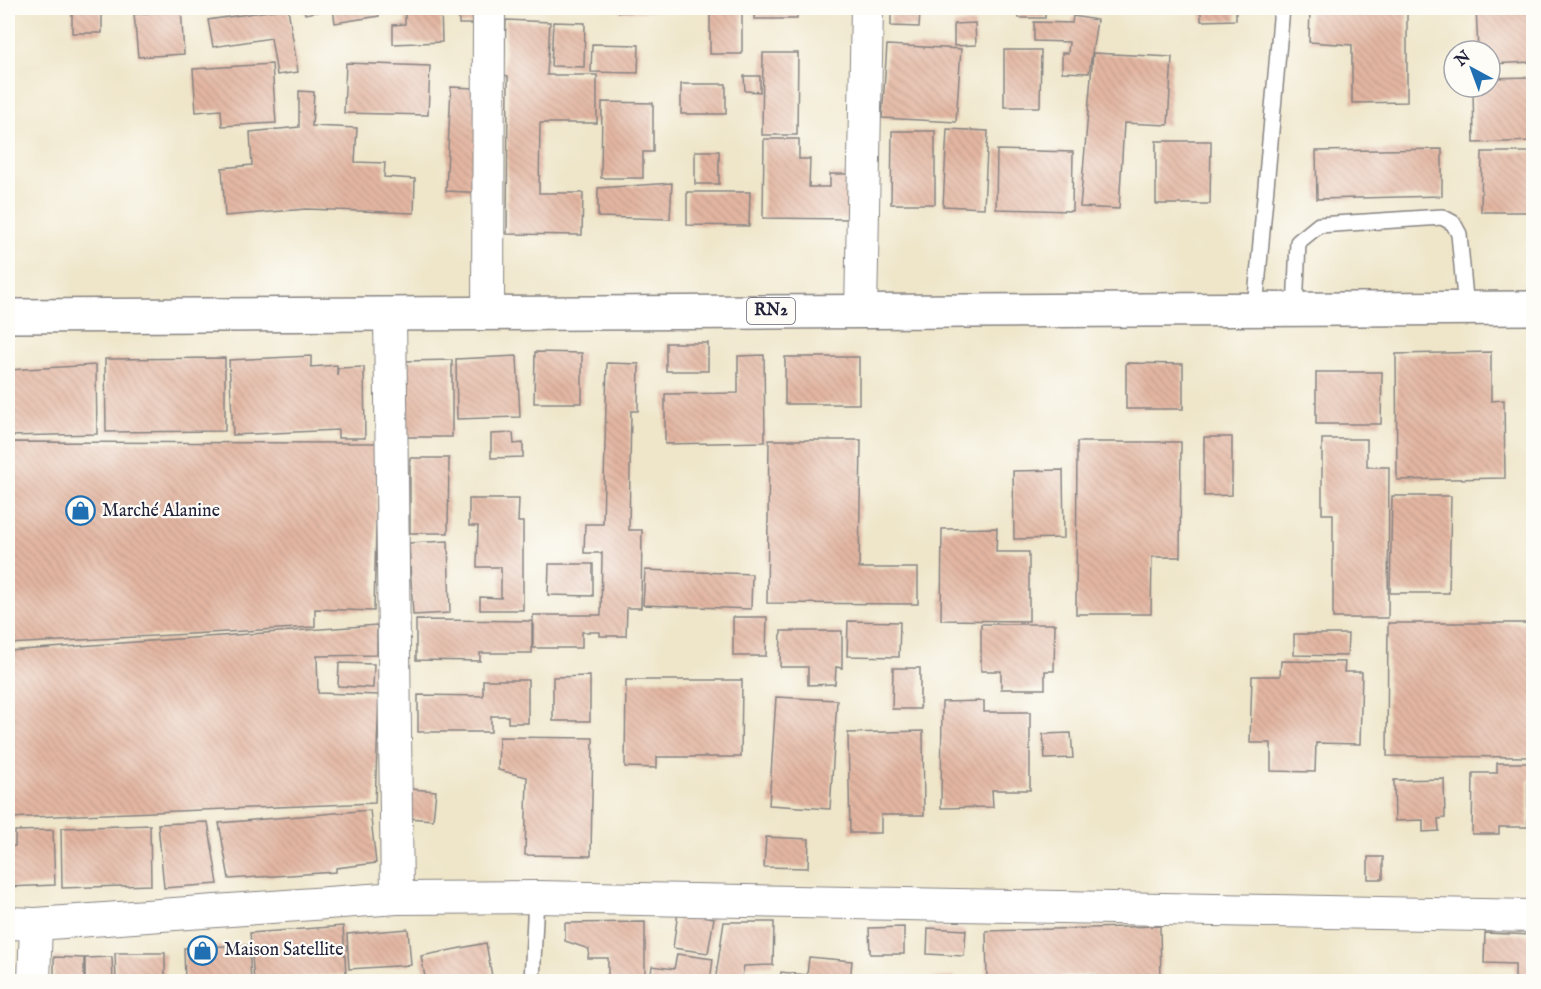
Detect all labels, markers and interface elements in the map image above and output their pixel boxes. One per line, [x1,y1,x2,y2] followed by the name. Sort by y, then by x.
[1442,39,1502,99] north arrow
[1451,47,1475,72] text: N
[747,298,795,324] road number: RN2
[65,495,97,527] shop icon: Marché Alanine
[102,500,220,523] place label: Marché Alanine
[187,934,219,966] shop icon: Maison Satellite
[224,939,344,962] place label: Maison Satellite

